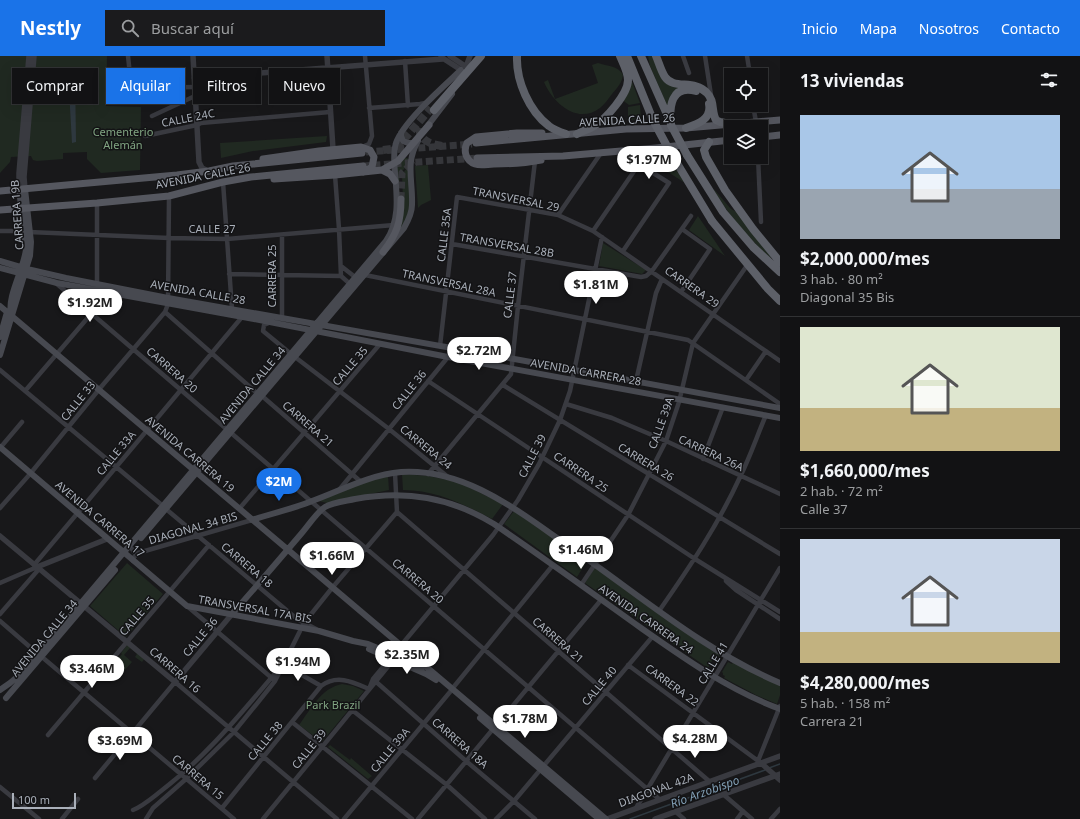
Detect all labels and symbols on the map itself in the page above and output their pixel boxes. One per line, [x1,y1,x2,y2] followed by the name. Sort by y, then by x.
[160,105,216,130] street label: CALLE 24C
[579,109,675,130] street label: AVENIDA CALLE 26
[93,124,154,152] park label: Cementerio Alemán
[616,146,682,180] pin: $1.97M
[154,159,252,192] street label: AVENIDA CALLE 26
[7,179,26,251] street label: CARRERA 19B
[471,183,561,214] street label: TRANSVERSAL 29
[433,206,454,263] street label: CALLE 35A
[188,221,236,236] street label: CALLE 27
[459,229,555,260] street label: TRANSVERSAL 28B
[264,244,279,308] street label: CARRERA 25
[662,262,722,311] street label: CARRERA 29
[401,265,498,300] street label: TRANSVERSAL 28A
[499,271,520,319] street label: CALLE 37
[563,271,629,305] pin: $1.81M
[149,276,247,307] street label: AVENIDA CALLE 28
[57,289,123,323] pin: $1.92M
[446,337,512,371] pin: $2.72M
[215,342,289,426] street label: AVENIDA CALLE 34
[144,343,201,396] street label: CARRERA 20
[329,343,371,388] street label: CALLE 35
[530,354,643,389] street label: AVENIDA CARRERA 28
[388,367,429,413] street label: CALLE 36
[57,378,98,424] street label: CALLE 33
[644,394,677,451] street label: CALLE 39A
[280,397,337,450] street label: CARRERA 21
[143,412,238,495] street label: AVENIDA CARRERA 19
[397,421,456,473] street label: CARRERA 24
[92,426,139,478] street label: CALLE 33A
[514,431,549,480] street label: CALLE 39
[676,431,747,475] street label: CARRERA 26A
[615,439,677,484] street label: CARRERA 26
[551,448,612,495] street label: CARRERA 25
[260,468,298,502] pin: $2M
[53,477,148,560] street label: AVENIDA CARRERA 17
[147,508,239,547] street label: DIAGONAL 34 BIS
[548,536,614,570] pin: $1.46M
[218,539,276,591] street label: CARRERA 18
[299,542,365,576] pin: $1.66M
[389,555,447,607] street label: CARRERA 20
[596,580,697,657] street label: AVENIDA CARRERA 24
[197,591,313,626] street label: TRANSVERSAL 17A BIS
[116,593,158,638] street label: CALLE 35
[7,595,81,679] street label: AVENIDA CALLE 34
[530,613,587,666] street label: CARRERA 21
[179,614,220,660] street label: CALLE 36
[694,639,731,687] street label: CALLE 41
[374,641,440,675] pin: $2.35M
[147,643,204,696] street label: CARRERA 16
[265,648,331,682] pin: $1.94M
[59,655,125,689] pin: $3.46M
[642,660,702,709] street label: CARRERA 22
[578,663,619,709] street label: CALLE 40
[306,697,360,712] park label: Park Brazil
[492,705,558,739] pin: $1.78M
[429,714,492,772] street label: CARRERA 18A
[244,718,285,764] street label: CALLE 38
[366,723,413,775] street label: CALLE 39A
[662,725,728,759] pin: $4.28M
[288,726,329,772] street label: CALLE 39
[87,727,153,761] pin: $3.69M
[169,751,227,803] street label: CARRERA 15
[616,769,696,810] street label: DIAGONAL 42A
[668,771,742,812] water label: Río Arzobispo
[12,791,76,810] scale bar

